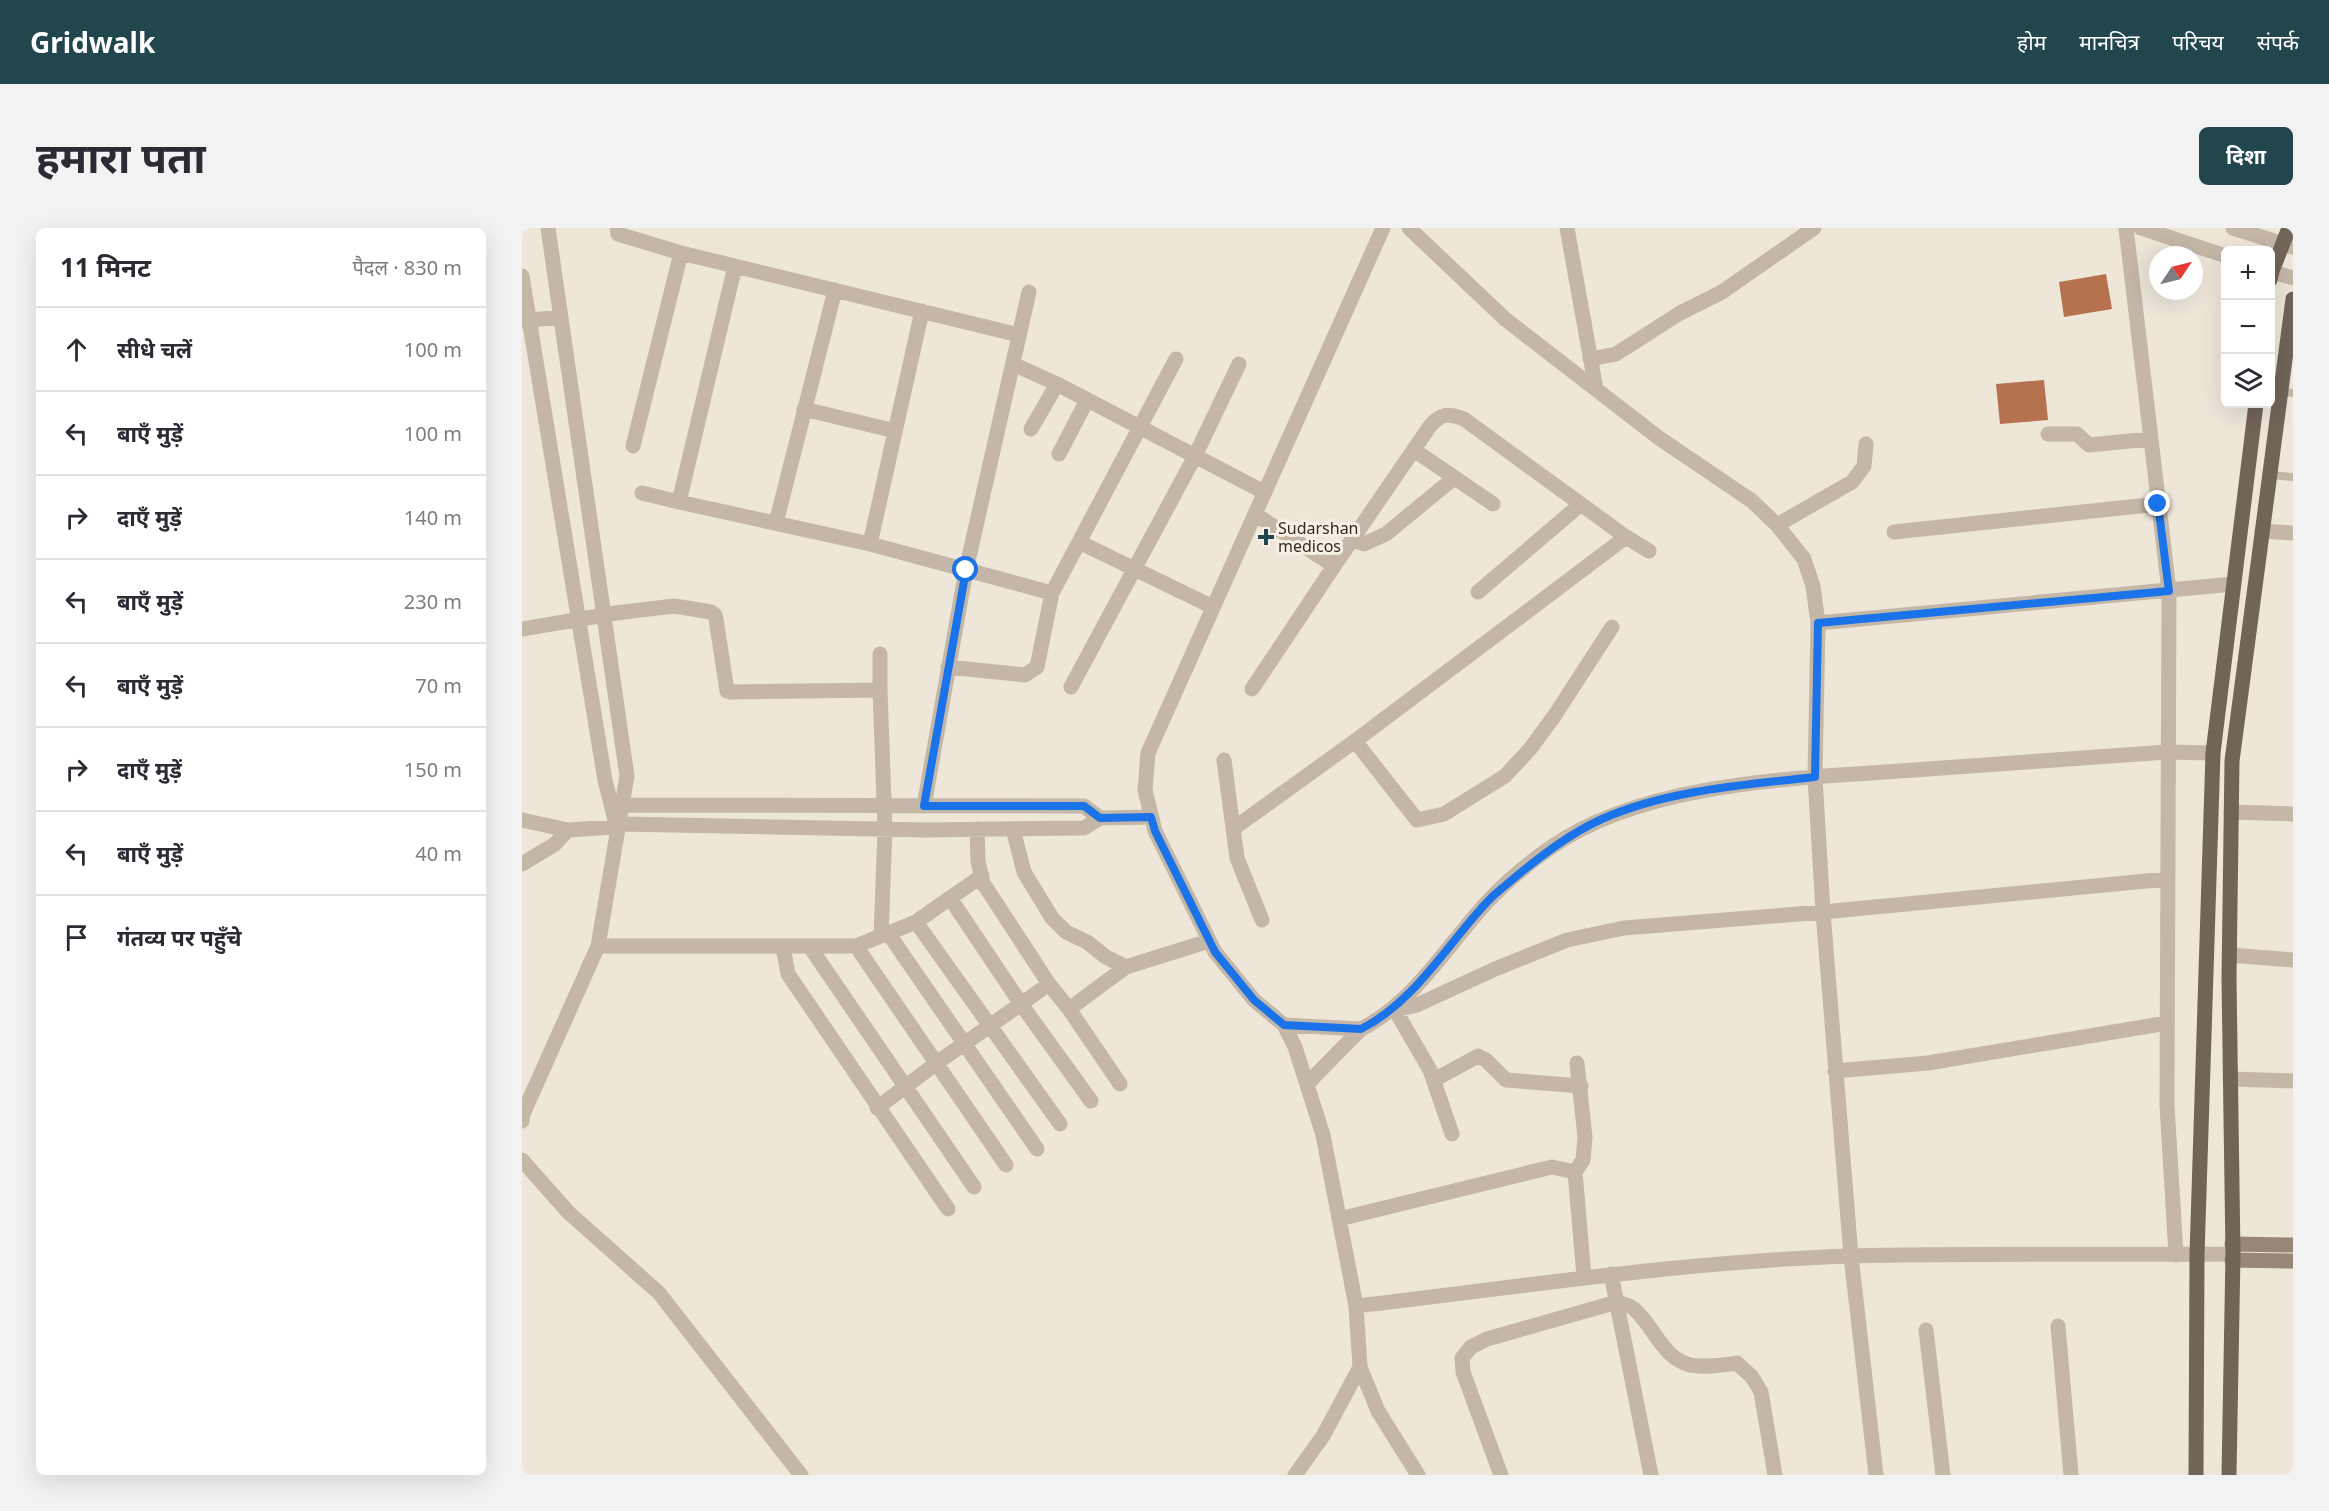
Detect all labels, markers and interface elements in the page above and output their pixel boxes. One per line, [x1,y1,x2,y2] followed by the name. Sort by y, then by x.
[30,23,155,61] text: Gridwalk
[2017,28,2046,56] text: होम
[2079,28,2139,56] text: मानचित्र
[2172,28,2224,56] text: परिचय
[2257,28,2299,56] text: संपर्क
[2199,127,2293,185] button: दिशा
[36,128,206,185] text: हमारा पता
[2149,246,2203,300] north arrow
[2221,246,2275,408] map controls
[2221,246,2275,300] button: +
[60,249,151,285] text: 11 मिनट
[352,254,462,281] text: पैदल · 830 m
[2221,300,2275,354] button: −
[60,333,93,366] icon: ahead
[117,334,192,364] text: सीधे चलें
[404,336,462,363] text: 100 m
[2221,354,2275,408] button: layers
[60,417,93,450] icon: left
[117,418,183,448] text: बाएँ मुड़ें
[404,420,462,447] text: 100 m
[2144,490,2170,516] route end
[60,501,93,534] icon: right
[117,502,182,532] text: दाएँ मुड़ें
[404,504,462,531] text: 140 m
[1278,517,1359,557] place label: Sudarshan medicos
[1259,530,1273,544] marker: Sudarshan medicos
[952,556,978,582] route start
[60,585,93,618] icon: left
[117,586,183,616] text: बाएँ मुड़ें
[404,588,462,615] text: 230 m
[60,669,93,702] icon: left
[117,670,183,700] text: बाएँ मुड़ें
[415,672,462,699] text: 70 m
[60,753,93,786] icon: right
[117,754,182,784] text: दाएँ मुड़ें
[404,756,462,783] text: 150 m
[60,837,93,870] icon: left
[117,838,183,868] text: बाएँ मुड़ें
[415,840,462,867] text: 40 m
[60,921,93,954] icon: arrive
[117,922,242,952] text: गंतव्य पर पहुँचे

